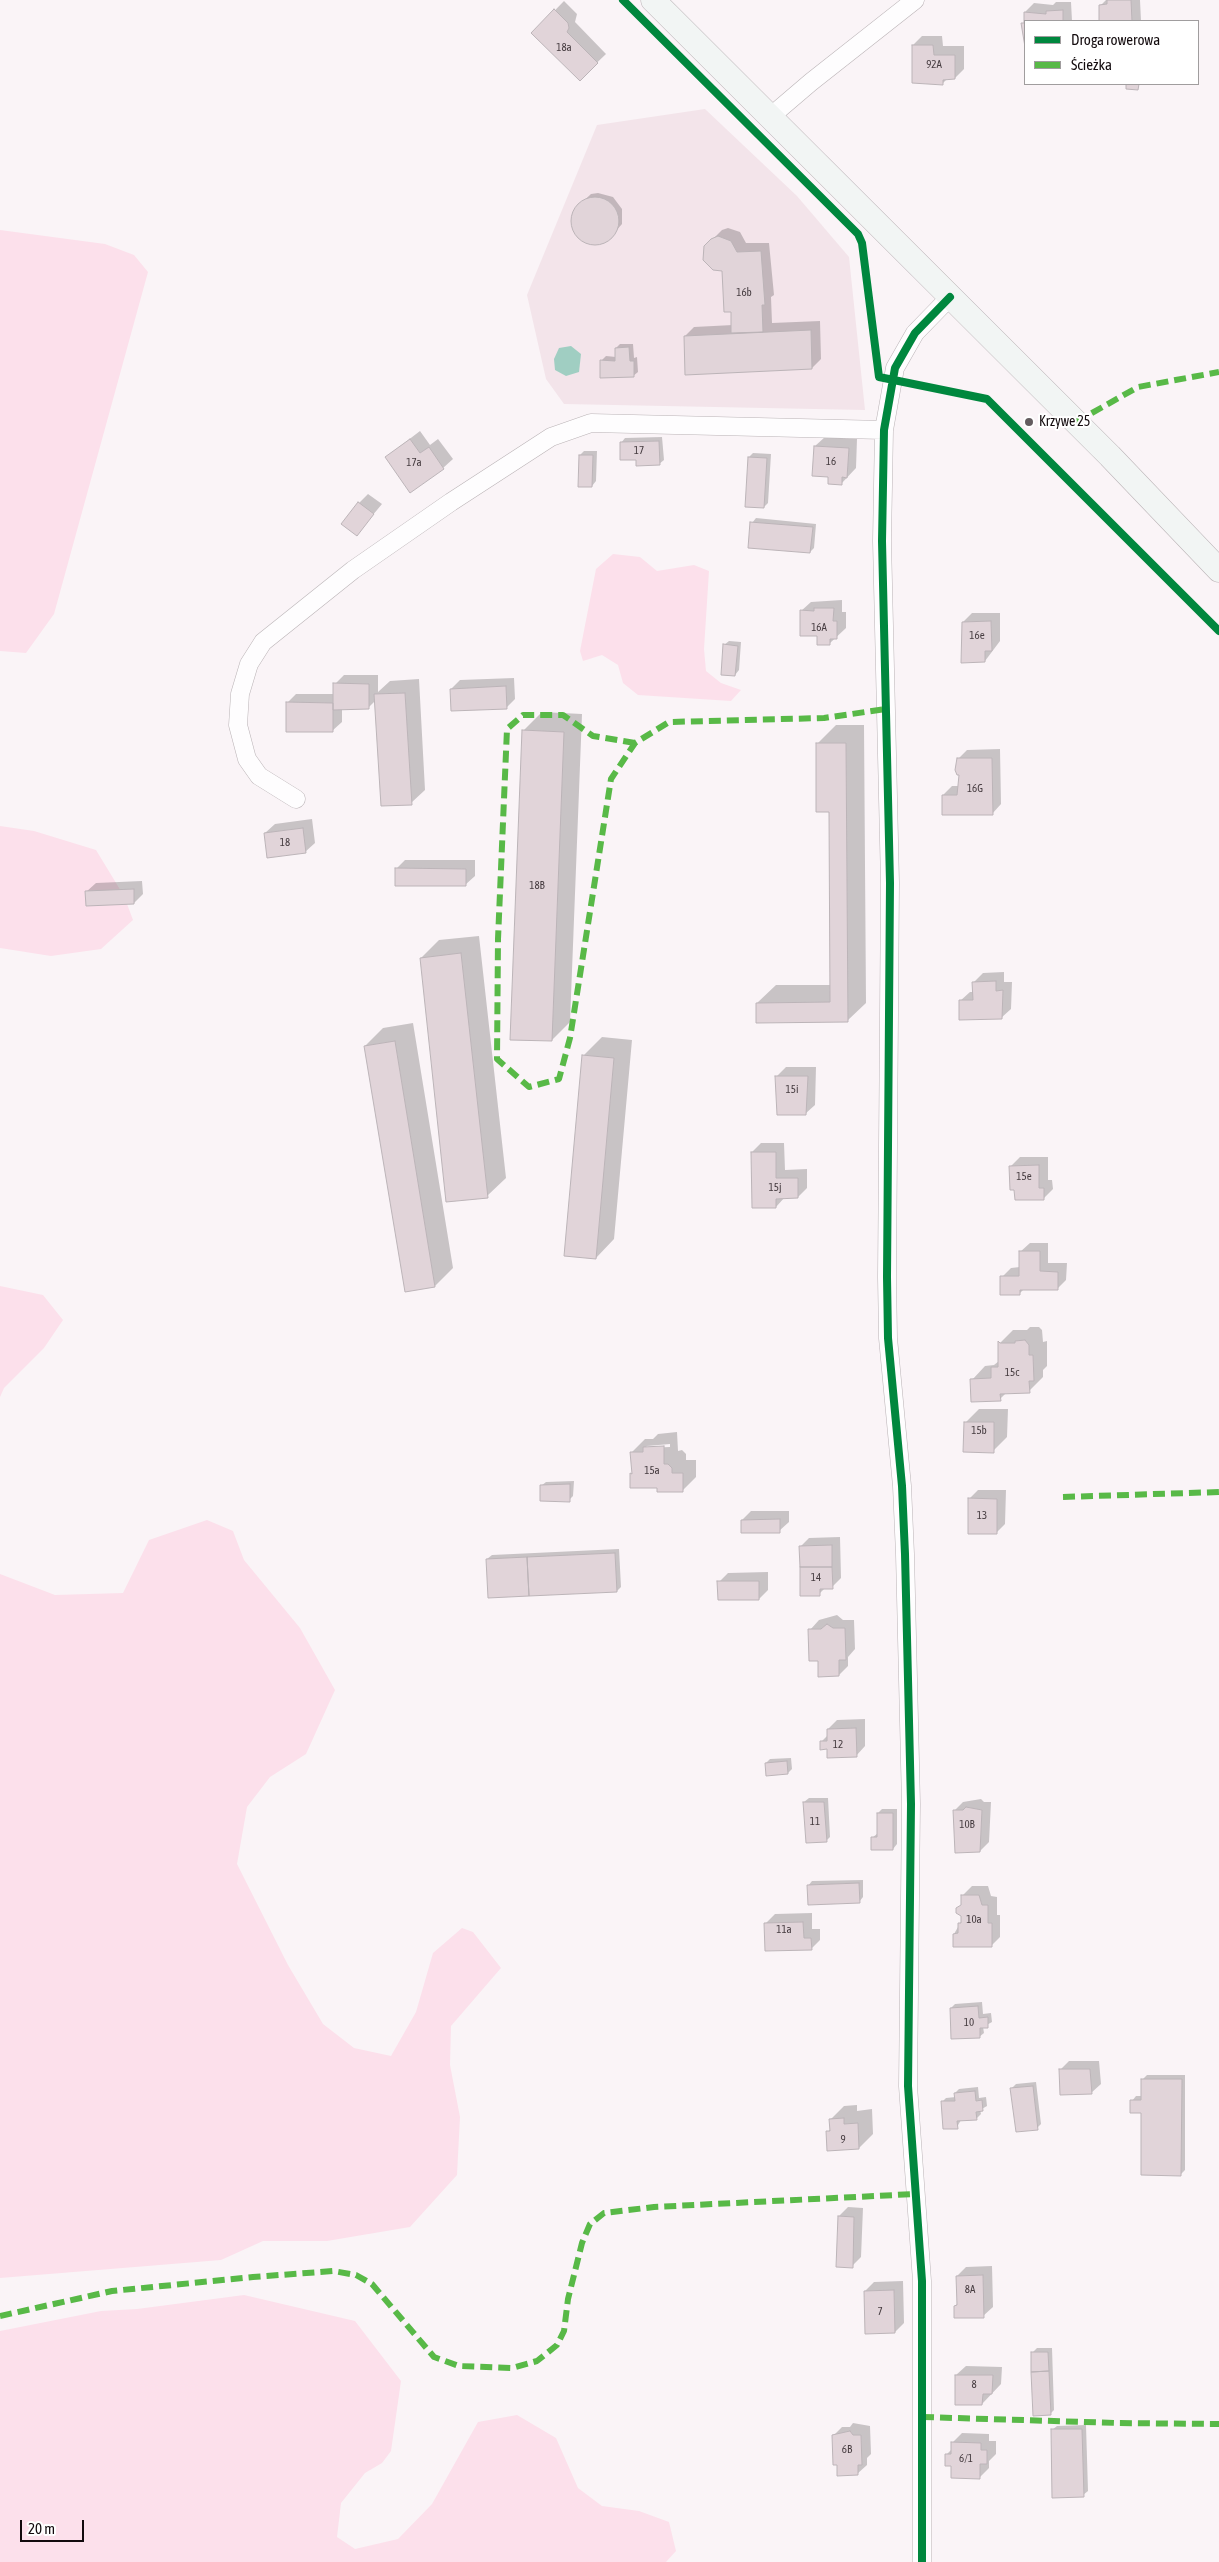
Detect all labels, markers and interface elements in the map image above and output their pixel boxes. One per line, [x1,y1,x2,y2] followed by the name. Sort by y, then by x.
[1024,20,1199,85] legend
[1071,31,1160,48] text: Droga rowerowa
[556,41,572,55] house number: 18a
[1071,56,1112,73] text: Ścieżka
[926,58,942,72] house number: 92A
[736,286,752,300] house number: 16b
[1039,414,1090,430] place label: Krzywe 25
[1023,416,1035,428] marker: Krzywe 25
[634,444,644,458] house number: 17
[826,455,836,469] house number: 16
[406,456,422,470] house number: 17a
[811,621,827,635] house number: 16A
[969,629,985,643] house number: 16e
[967,782,983,796] house number: 16G
[280,836,290,850] house number: 18
[529,879,545,893] house number: 18B
[786,1083,798,1097] house number: 15i
[1016,1170,1032,1184] house number: 15e
[769,1181,781,1195] house number: 15j
[1005,1366,1019,1380] house number: 15c
[971,1424,987,1438] house number: 15b
[644,1464,660,1478] house number: 15a
[977,1509,987,1523] house number: 13
[811,1571,821,1585] house number: 14
[833,1738,843,1752] house number: 12
[810,1815,820,1829] house number: 11
[959,1818,975,1832] house number: 10B
[966,1913,982,1927] house number: 10a
[776,1923,792,1937] house number: 11a
[964,2016,974,2030] house number: 10
[840,2133,846,2147] house number: 9
[965,2283,975,2297] house number: 8A
[877,2305,883,2319] house number: 7
[971,2378,977,2392] house number: 8
[842,2443,852,2457] house number: 6B
[959,2452,973,2466] house number: 6/1
[22,2510,86,2542] scale bar
[28,2520,55,2537] text: 20 m

